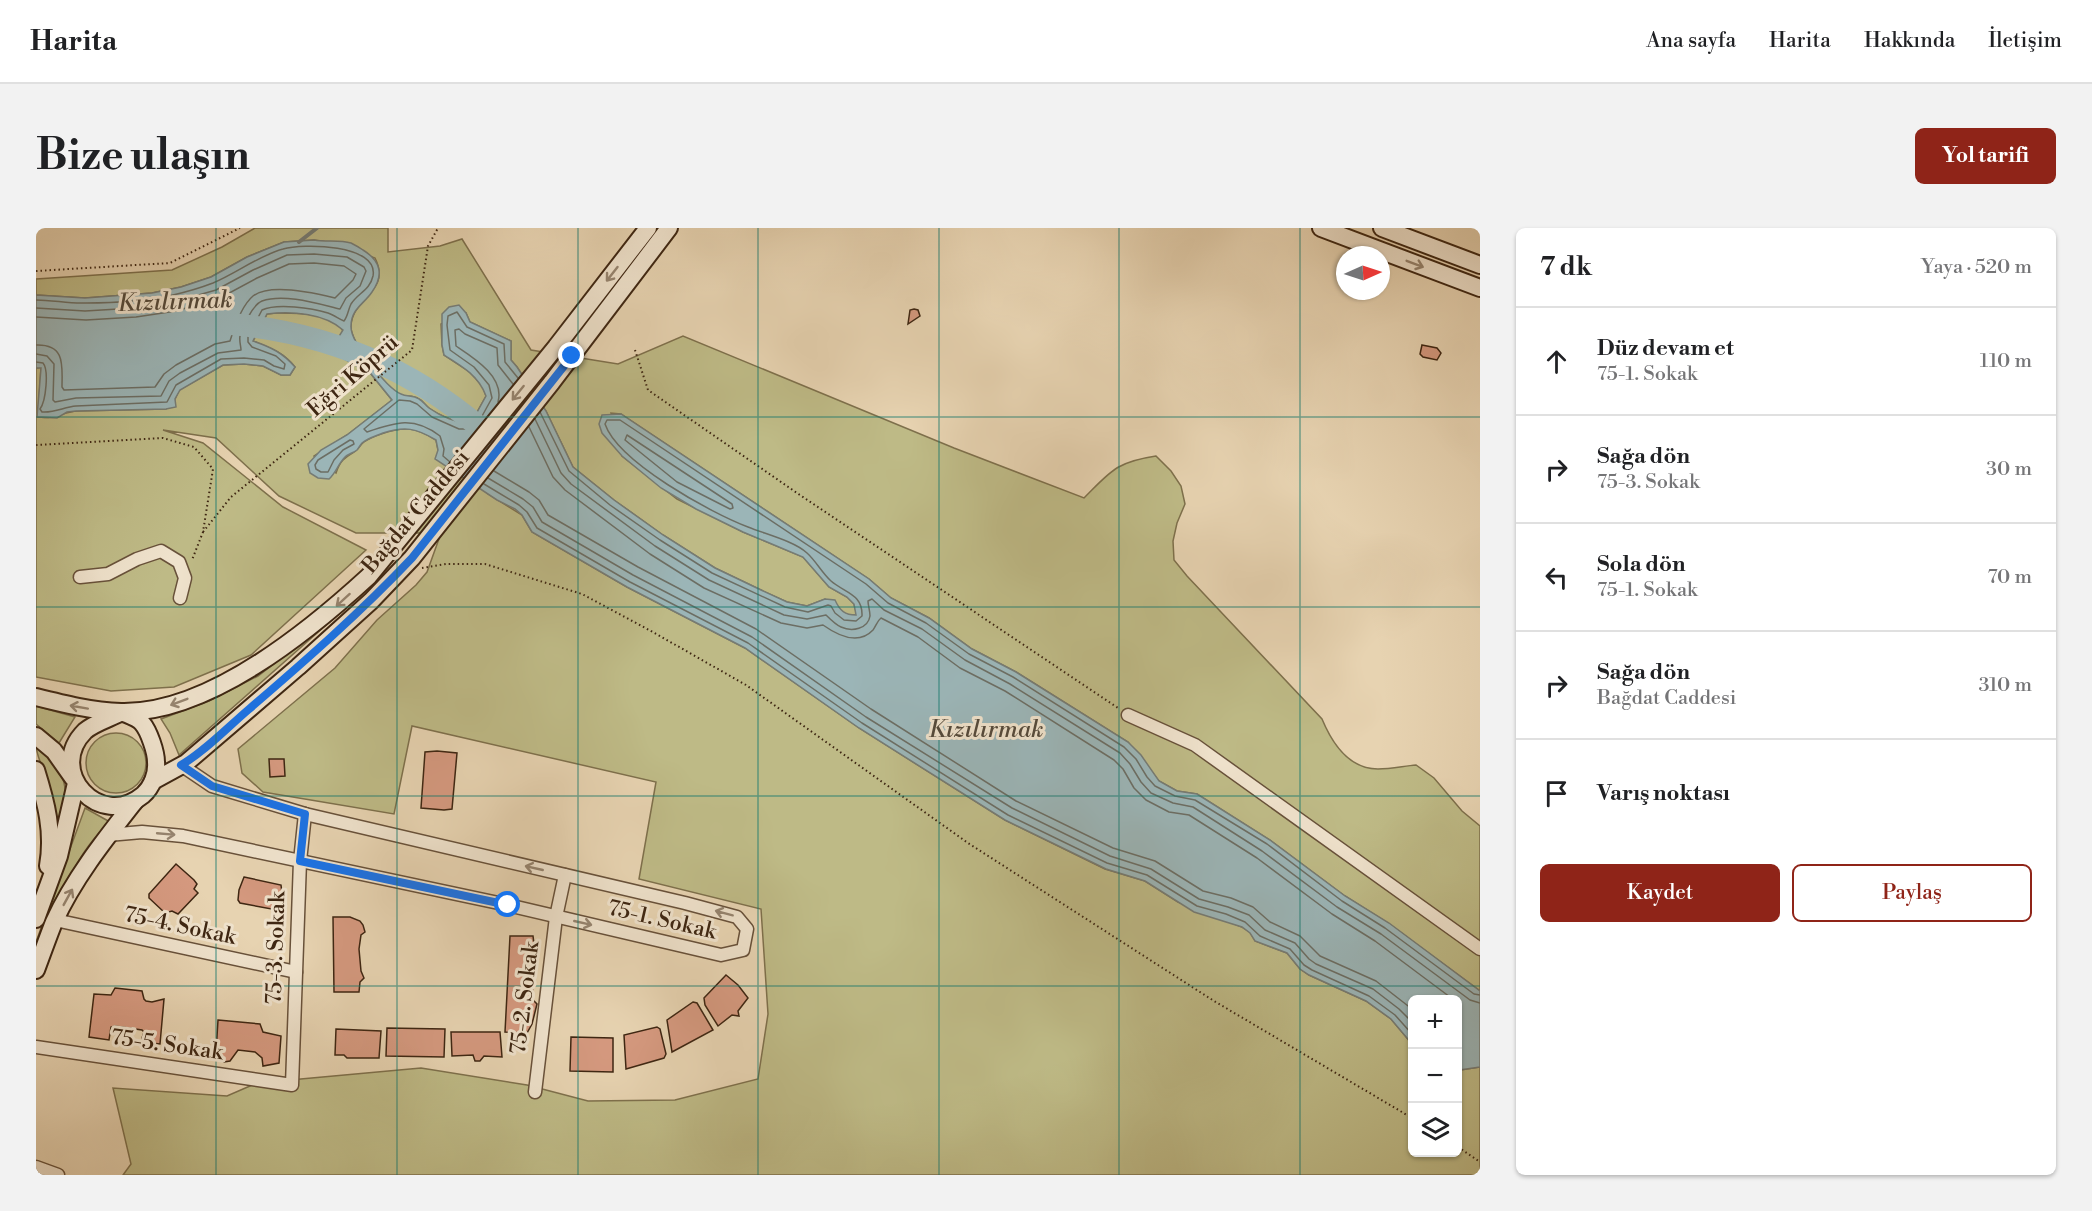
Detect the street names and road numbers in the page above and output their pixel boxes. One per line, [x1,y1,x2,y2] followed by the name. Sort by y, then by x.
[302,329,404,423] street label: Eğri Köprü
[356,445,476,580] street label: Bağdat Caddesi
[261,890,292,1005] street label: 75-3. Sokak
[605,894,720,946] street label: 75-1. Sokak
[122,901,240,951] street label: 75-4. Sokak
[505,939,545,1056] street label: 75-2. Sokak
[109,1024,226,1066] street label: 75-5. Sokak

